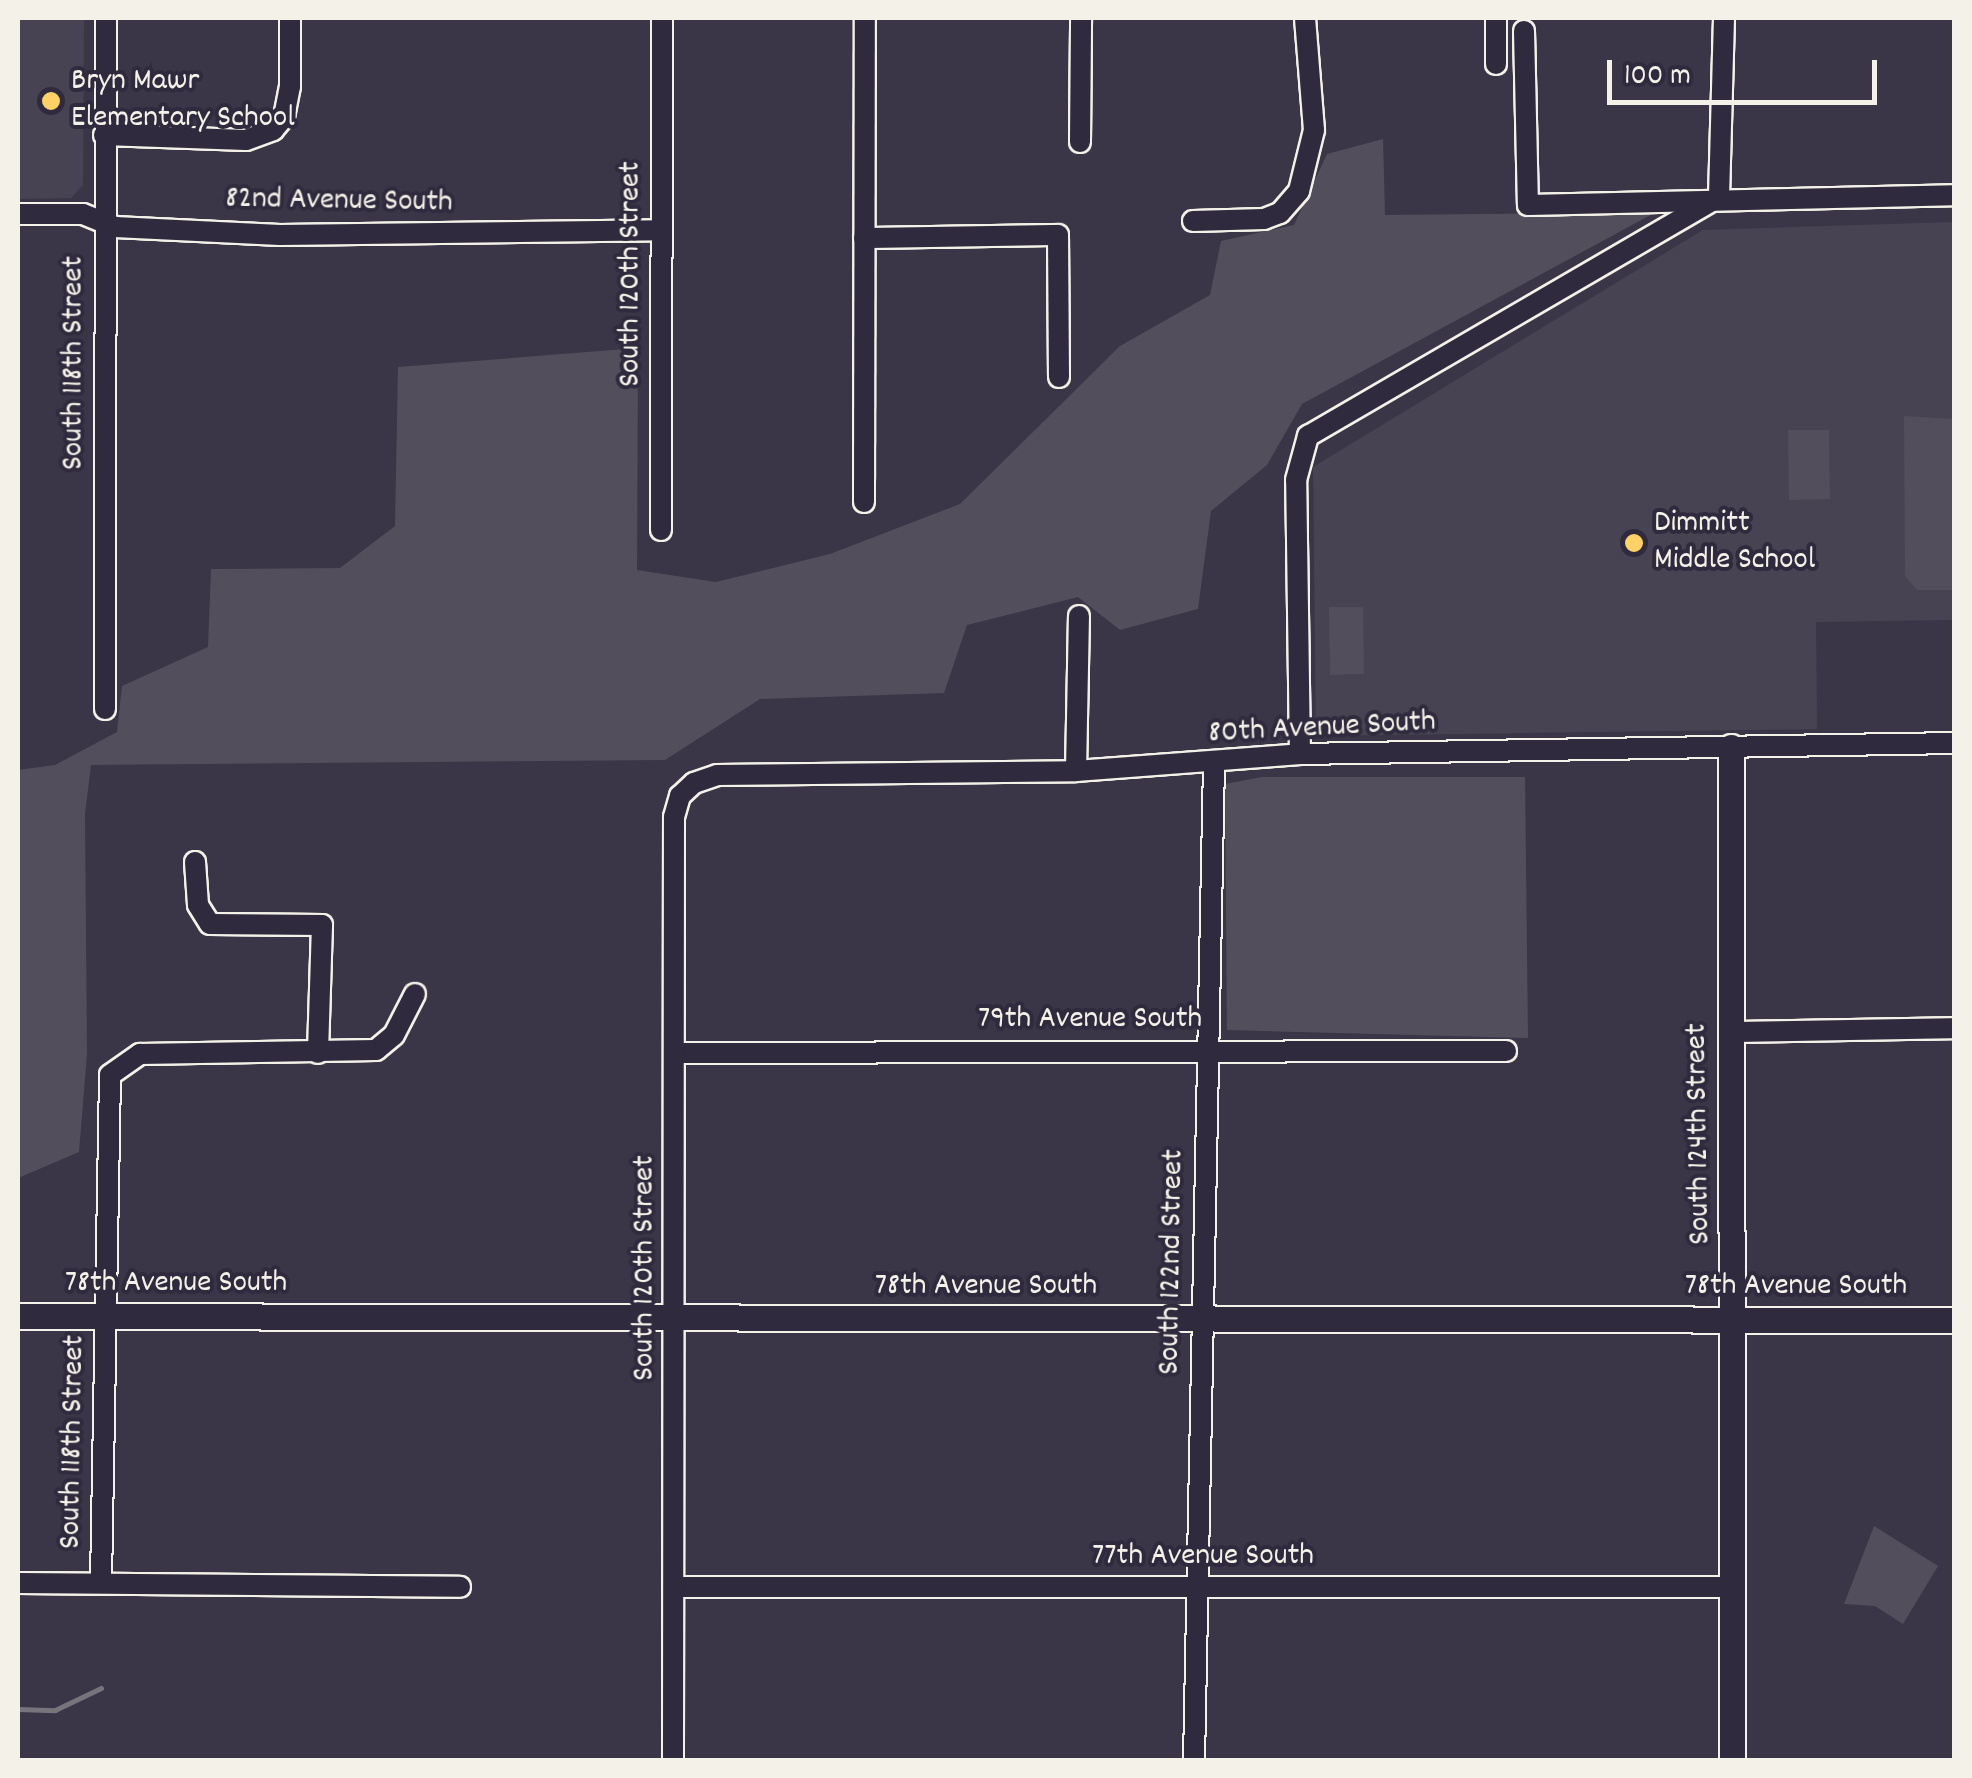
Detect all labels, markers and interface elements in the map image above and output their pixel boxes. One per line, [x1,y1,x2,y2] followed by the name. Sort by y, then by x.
[1612,40,1882,102] scale bar
[1624,56,1691,99] text: 100 m
[71,64,295,139] place label: Bryn Mawr Elementary School
[40,90,62,112] marker: Bryn Mawr Elementary School
[613,161,651,387] street label: South 120th Street
[225,181,453,223] street label: 82nd Avenue South
[56,256,94,470] street label: South 118th Street
[1654,506,1815,581] place label: Dimmitt Middle School
[1623,532,1645,554] marker: Dimmitt Middle School
[1207,704,1437,754] street label: 80th Avenue South
[978,1001,1202,1039] street label: 79th Avenue South
[1679,1023,1721,1245] street label: South 124th Street
[1152,1149,1194,1375] street label: South 122nd Street
[627,1155,665,1381] street label: South 120th Street
[65,1265,287,1303] street label: 78th Avenue South
[875,1268,1097,1306] street label: 78th Avenue South
[1685,1268,1907,1306] street label: 78th Avenue South
[53,1335,95,1549] street label: South 118th Street
[1092,1538,1314,1576] street label: 77th Avenue South

